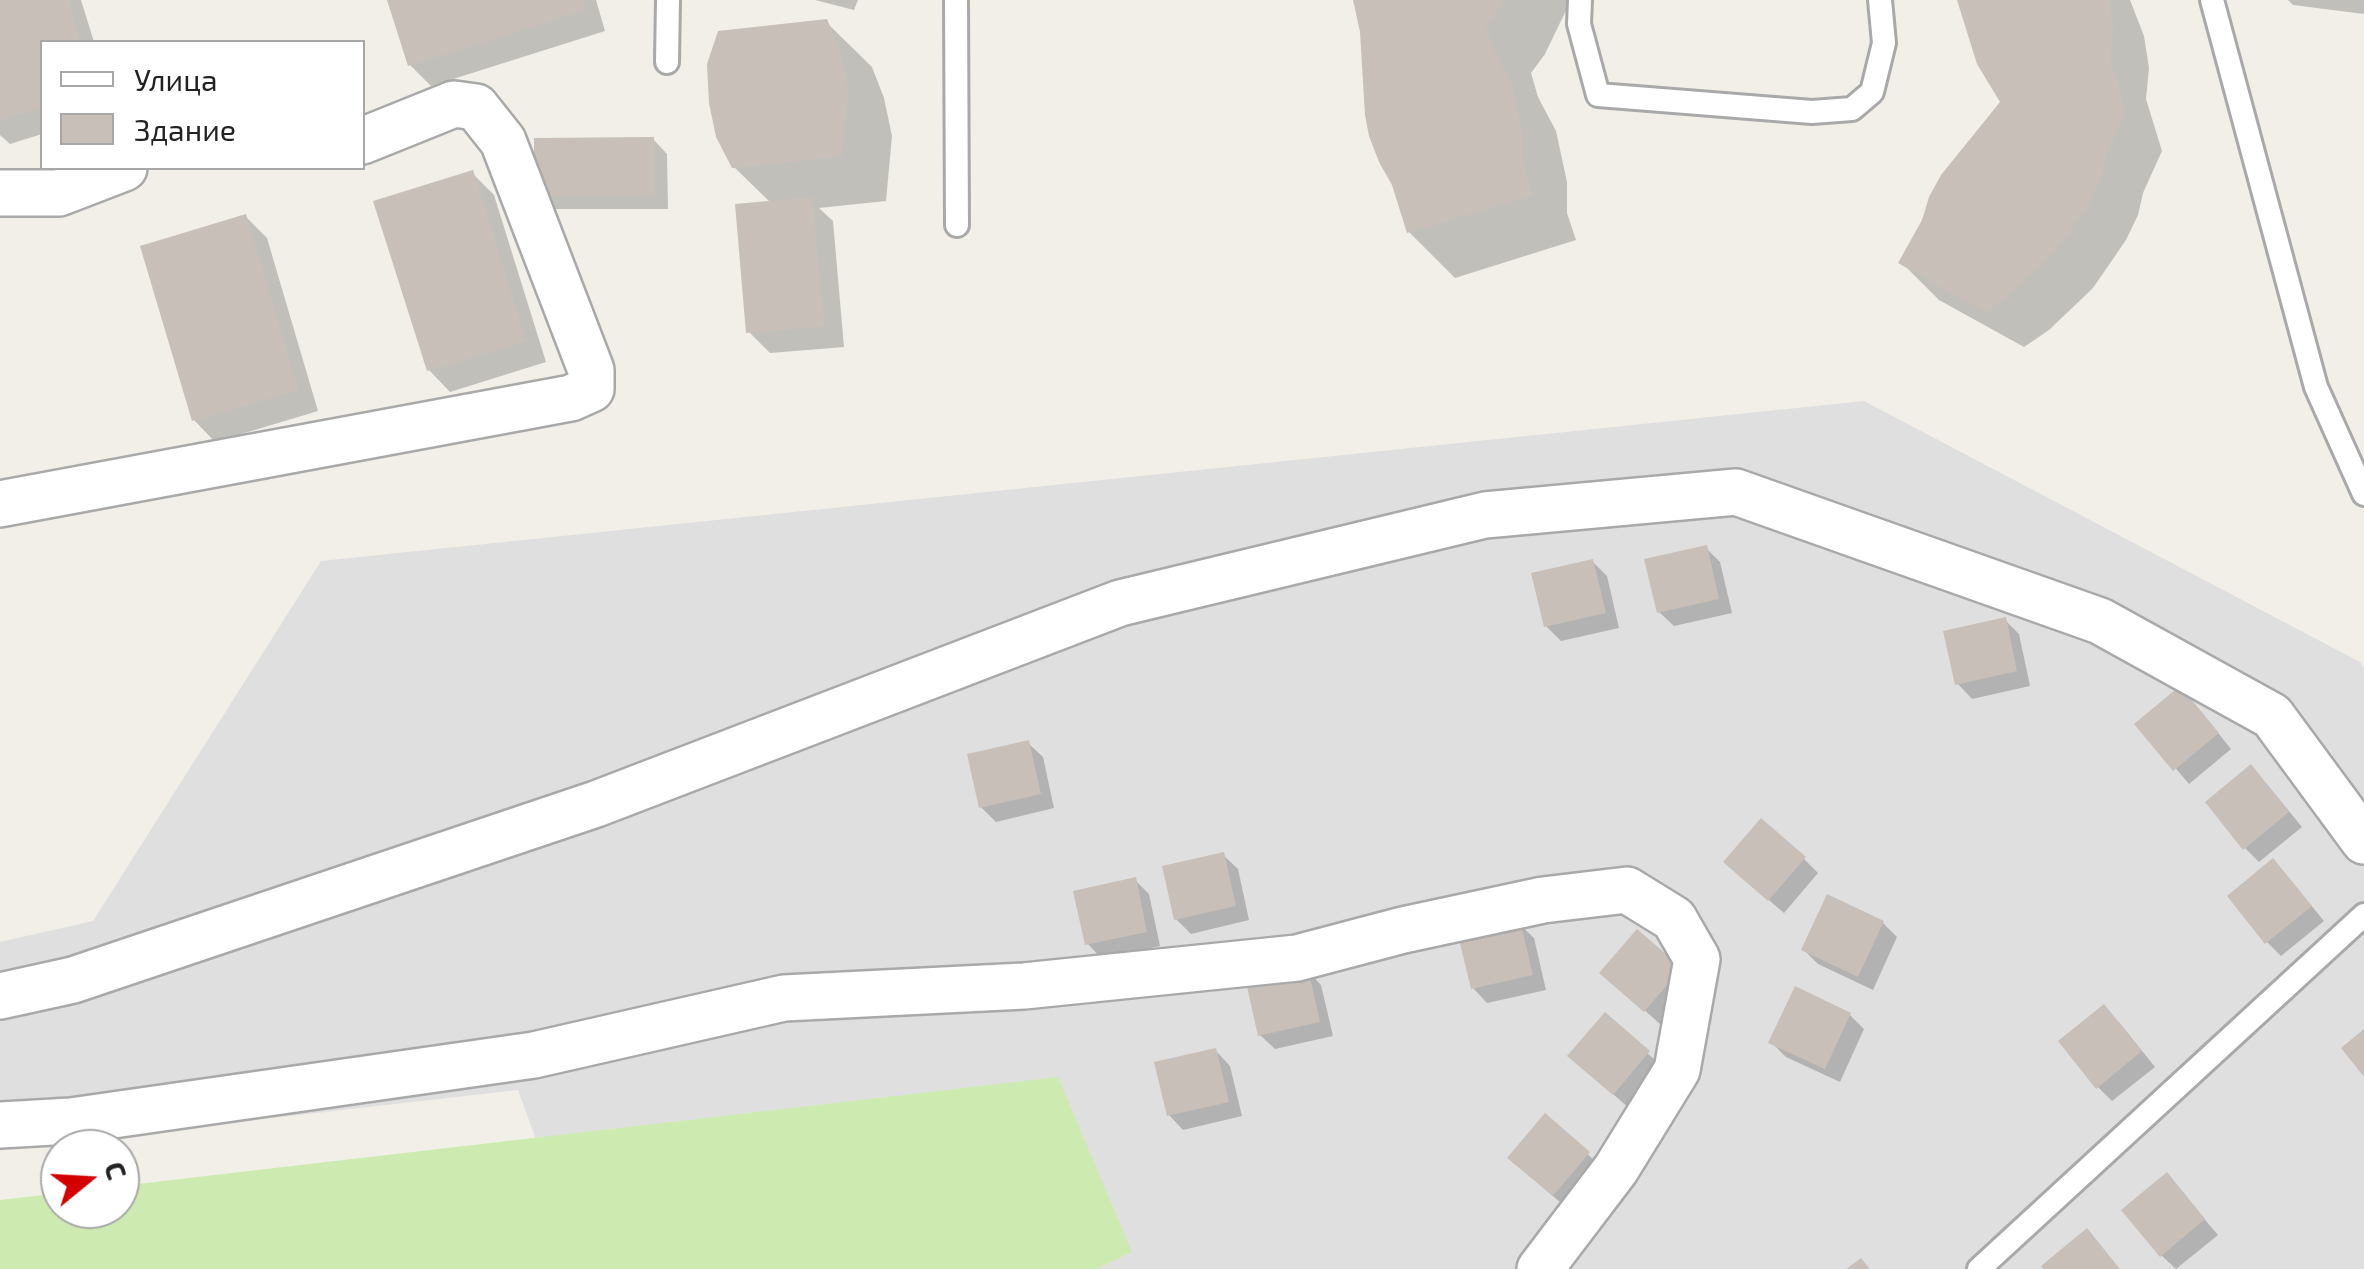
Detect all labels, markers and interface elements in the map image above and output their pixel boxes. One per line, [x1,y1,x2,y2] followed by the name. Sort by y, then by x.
[40,40,365,170] legend
[134,61,218,97] text: Улица
[134,111,236,147] text: Здание
[40,1129,140,1229] north arrow
[98,1157,135,1183] text: С

